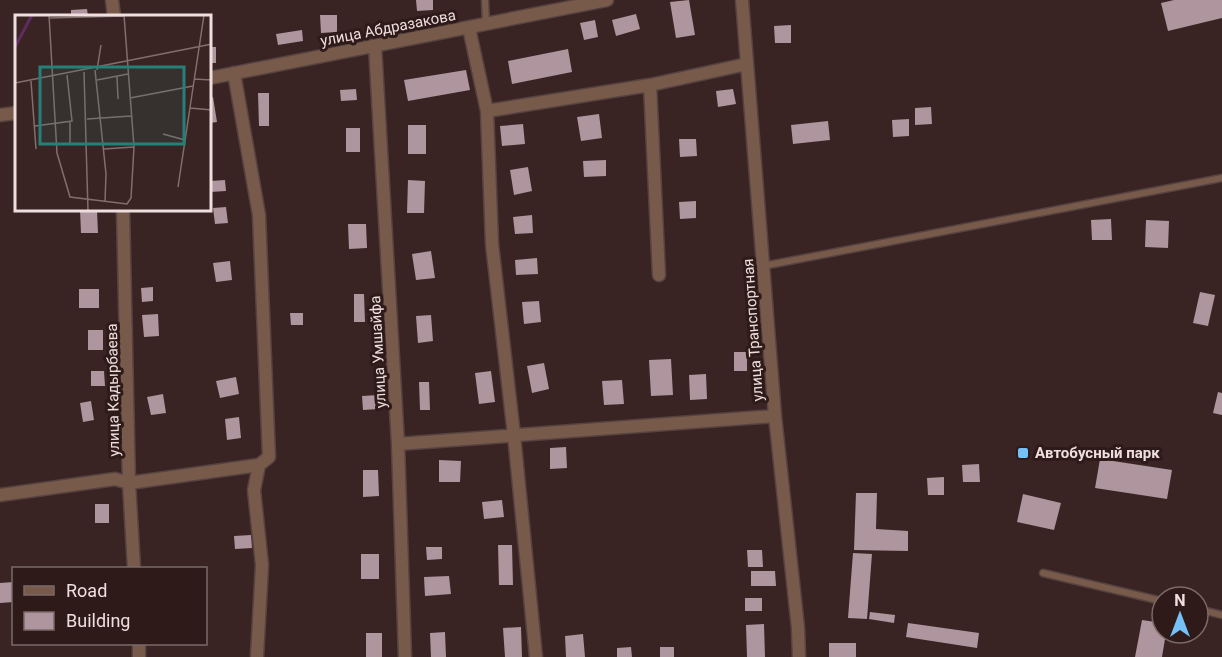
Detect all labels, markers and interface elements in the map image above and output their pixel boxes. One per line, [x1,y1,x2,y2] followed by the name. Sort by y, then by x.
[319,6,457,50] street label: улица Абдразакова
[15,15,212,212] inset map
[739,258,767,402] street label: улица Транспортная
[366,295,390,409] street label: улица Умшайфа
[103,323,123,457] street label: улица Кадырбаева
[1035,444,1160,462] place label: Автобусный парк
[1016,446,1030,460] marker: Автобусный парк
[12,567,207,645] legend
[66,580,107,601] text: Road
[1150,585,1210,645] north arrow
[1174,591,1186,610] text: N
[66,610,130,631] text: Building

